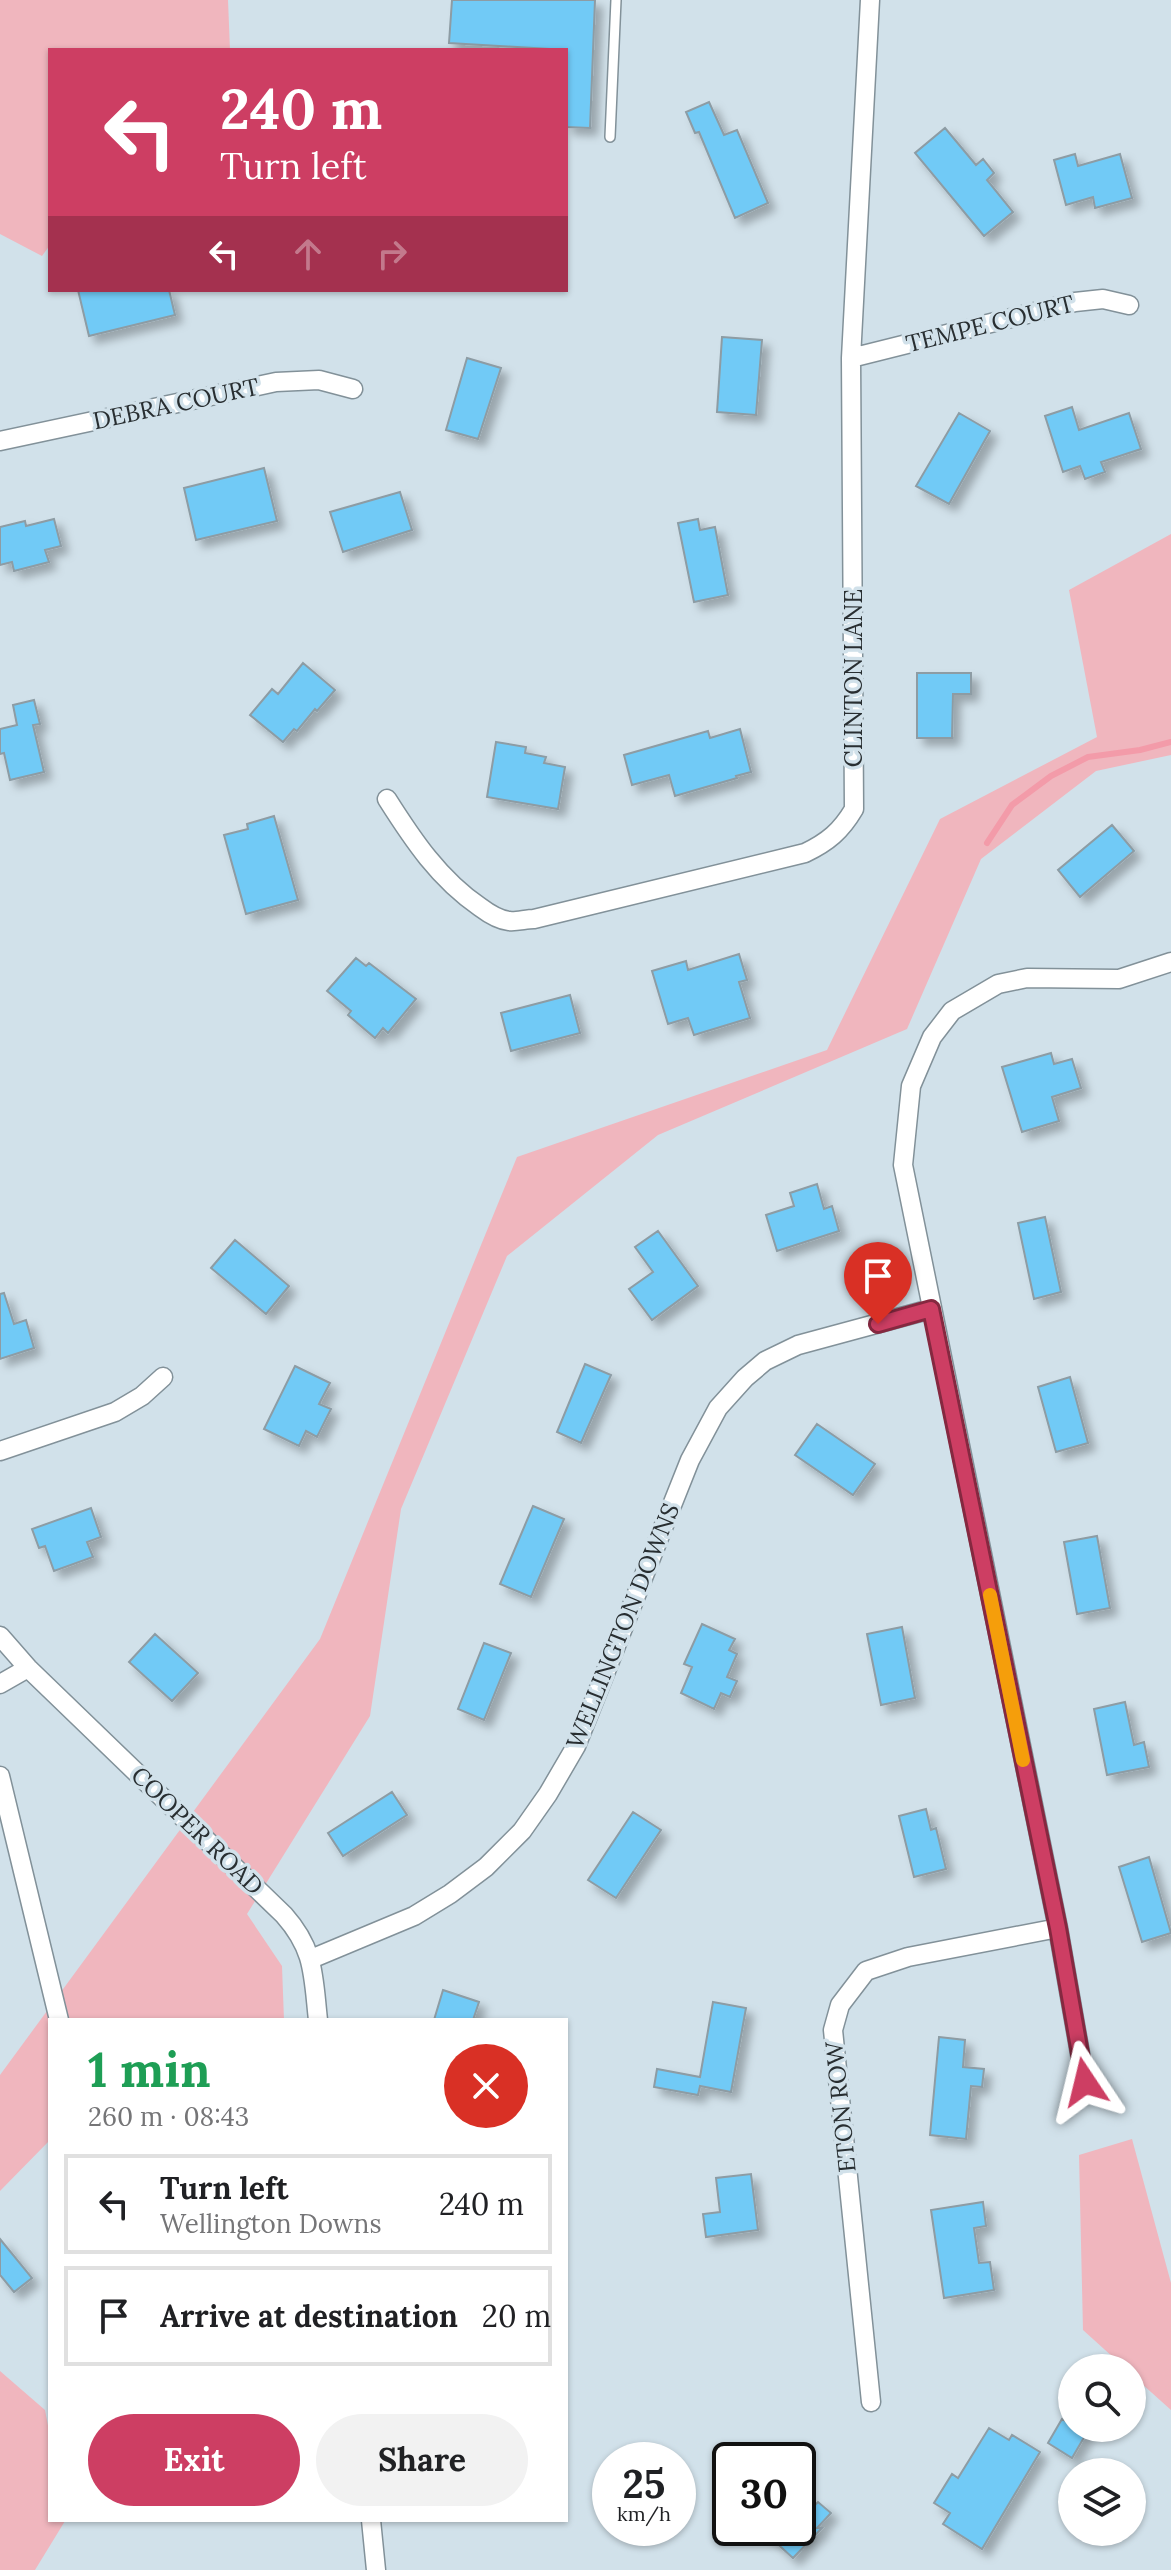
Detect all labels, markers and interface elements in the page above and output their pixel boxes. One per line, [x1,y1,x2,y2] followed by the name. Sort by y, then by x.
[220,73,382,144] text: 240 m
[88,80,192,184] icon: left
[220,143,367,189] text: Turn left
[202,232,246,276] icon: left
[286,232,330,276] icon: ahead
[370,232,414,276] icon: right
[903,288,1077,359] street label: TEMPE COURT
[90,371,262,436] street label: DEBRA COURT
[838,589,869,767] street label: CLINTON LANE
[844,1242,912,1324] pin
[856,1254,900,1298] icon: arrive
[559,1499,686,1753] street label: WELLINGTON DOWNS
[125,1760,270,1902] street label: COOPER ROAD
[88,2039,211,2100] text: 1 min
[818,2039,863,2174] street label: ETON ROW
[1043,2040,1127,2124] position arrow
[444,2044,528,2128] button: close
[88,2100,249,2133] text: 260 m · 08:43
[160,2169,288,2207] text: Turn left
[92,2182,136,2226] icon: left
[439,2185,524,2223] text: 240 m
[160,2207,381,2240] text: Wellington Downs
[92,2294,136,2338] icon: arrive
[160,2297,458,2335] text: Arrive at destination
[482,2297,551,2335] text: 20 m
[1058,2354,1146,2546] map controls
[1058,2354,1146,2442] button: search
[88,2414,300,2506] button: Exit
[316,2414,528,2506] button: Share
[712,2442,816,2546] speed limit sign: 30
[623,2458,665,2509] text: 25
[1058,2458,1146,2546] button: layers
[617,2501,671,2526] text: km/h

